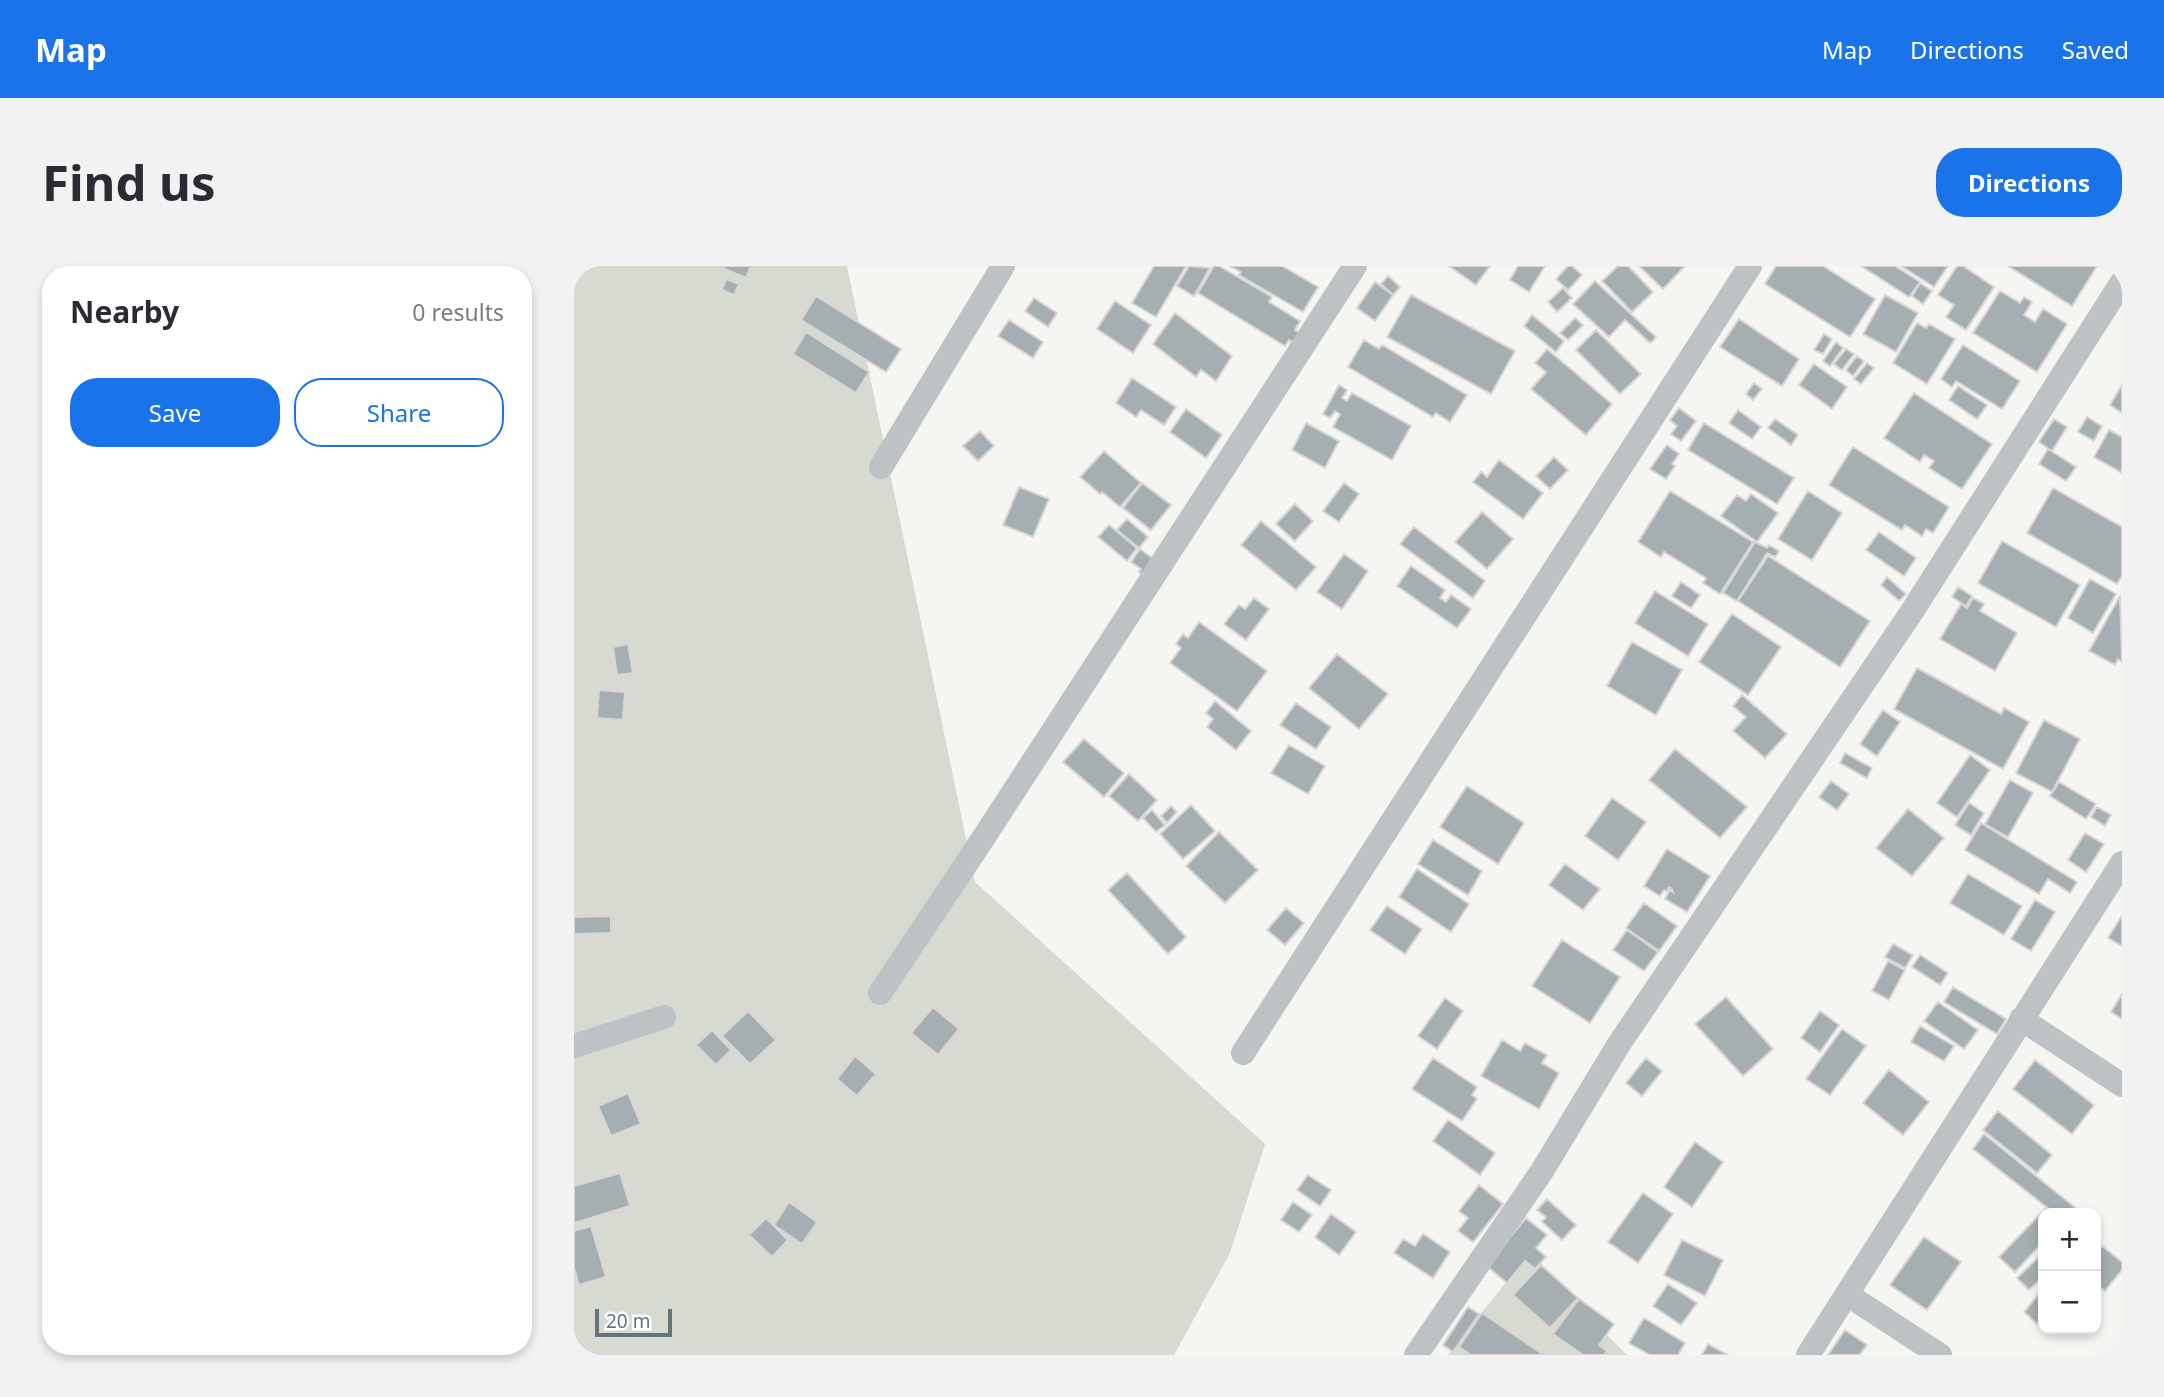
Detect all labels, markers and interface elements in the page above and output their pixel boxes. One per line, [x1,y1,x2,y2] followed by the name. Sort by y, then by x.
[35,27,107,72] text: Map
[1822,33,1872,66] text: Map
[1910,33,2024,66] text: Directions
[2062,33,2129,66] text: Saved
[1936,148,2122,217] button: Directions
[42,149,216,215] text: Find us
[70,291,179,332] text: Nearby
[412,296,504,328] text: 0 results
[70,378,280,447] button: Save
[294,378,504,447] button: Share
[2038,1208,2101,1334] map controls
[2038,1208,2101,1271] button: +
[2038,1271,2101,1334] button: −
[595,1306,672,1338] scale bar
[606,1308,650,1334] text: 20 m

